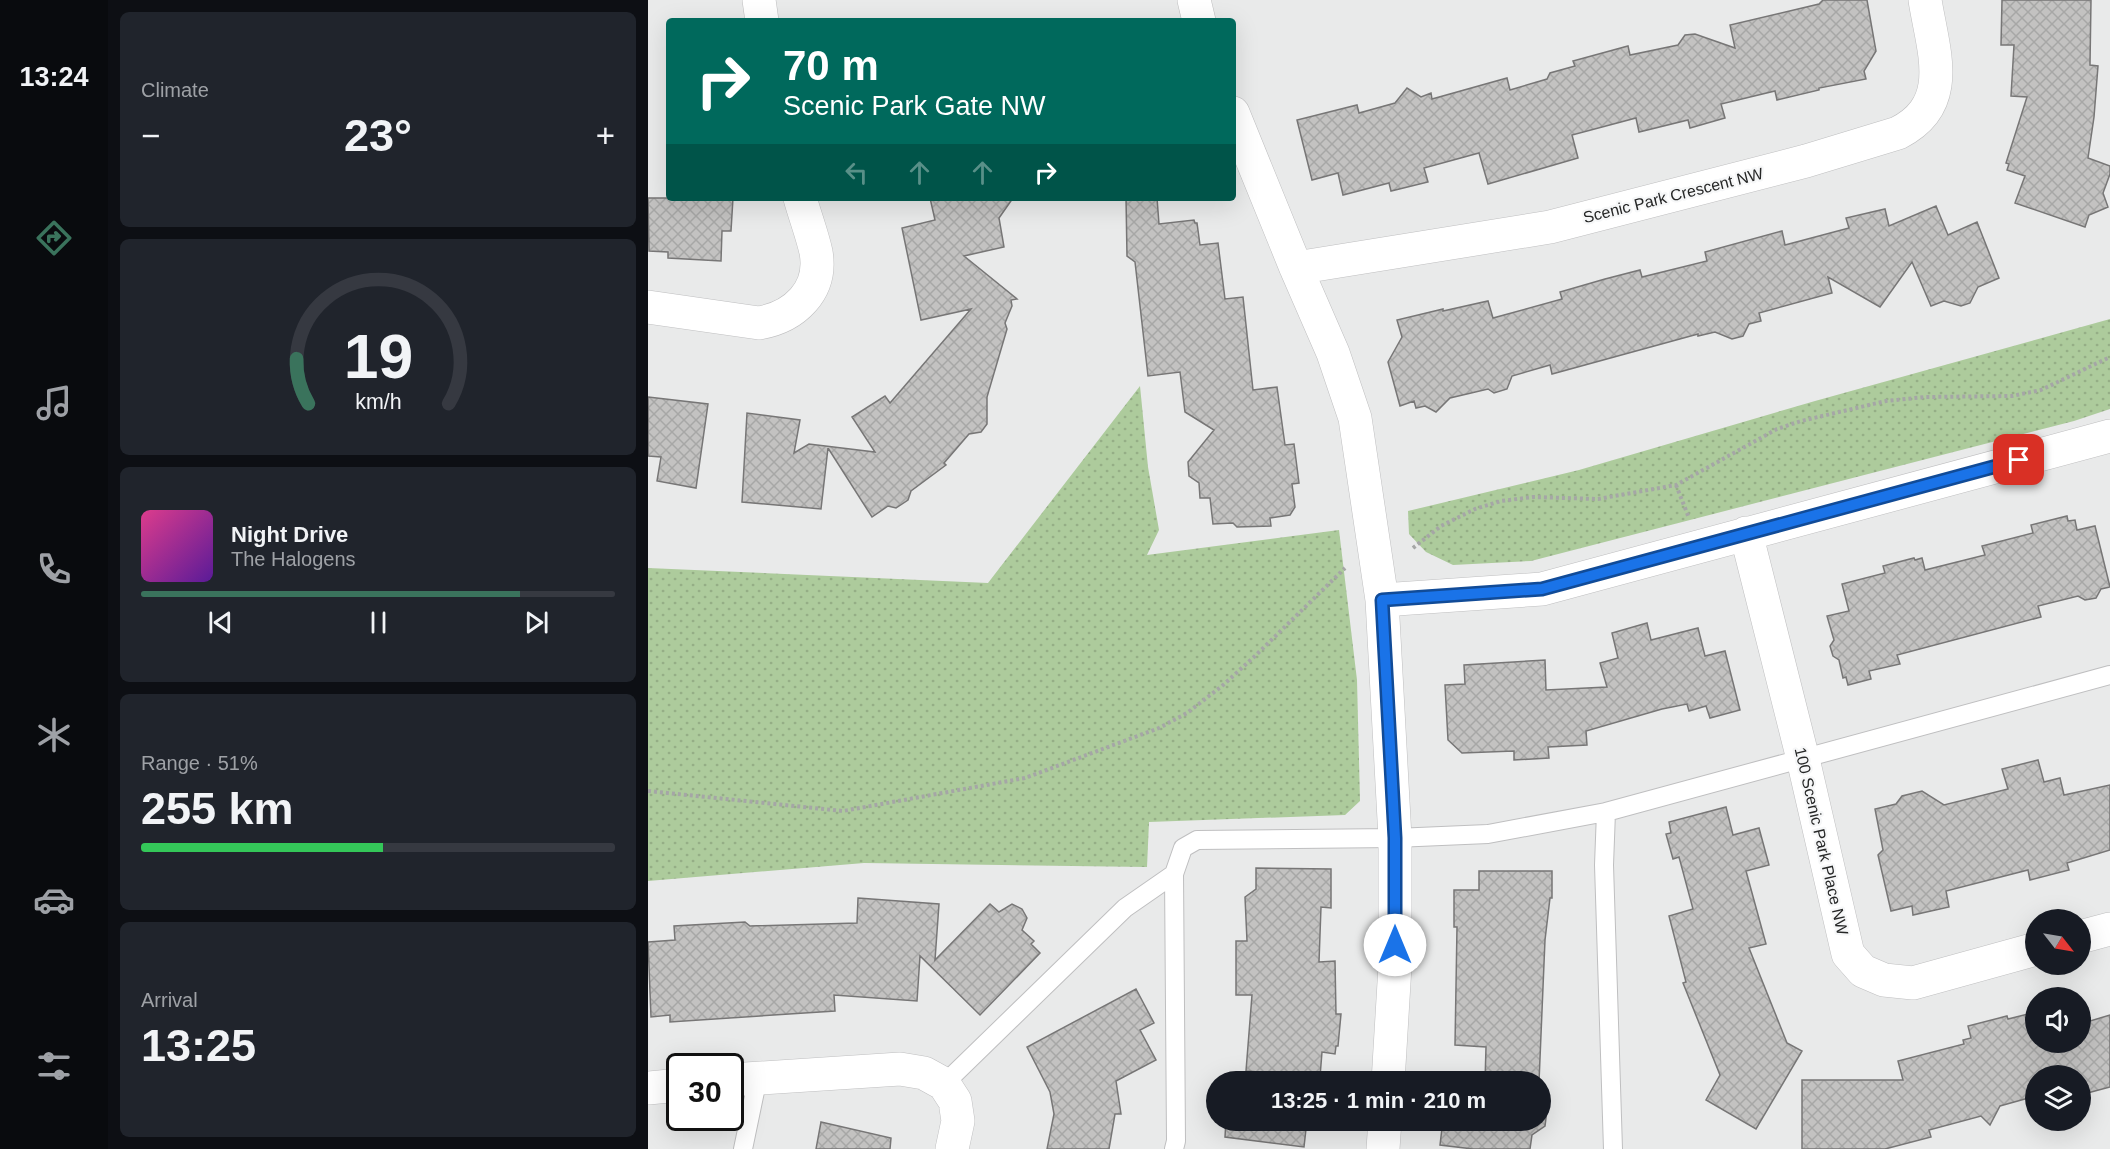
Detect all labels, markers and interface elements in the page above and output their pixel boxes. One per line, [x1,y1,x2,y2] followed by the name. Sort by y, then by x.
[684,42,762,120] icon: right
[783,42,879,89] text: 70 m
[19,62,89,92] text: 13:24
[141,79,209,101] text: Climate
[783,91,1046,121] text: Scenic Park Gate NW
[344,110,412,161] text: 23°
[141,117,160,154] text: −
[596,117,615,154] text: +
[840,156,873,189] icon: left
[903,156,936,189] icon: ahead
[966,156,999,189] icon: ahead
[1029,156,1062,189] icon: right
[1581,165,1766,226] street label: Scenic Park Crescent NW
[33,217,75,259] icon: directions
[343,322,413,391] text: 19
[33,382,75,424] icon: music
[355,391,401,415] text: km/h
[1993,434,2044,485] pin
[2002,443,2035,476] icon: arrive
[231,522,348,547] text: Night Drive
[33,548,75,590] icon: phone
[231,548,356,570] text: The Halogens
[204,606,237,639] icon: previous
[362,606,395,639] icon: pause
[520,606,553,639] icon: next
[33,714,75,756] icon: climate
[1792,746,1852,937] street label: 100 Scenic Park Place NW
[141,752,258,774] text: Range · 51%
[141,783,294,834] text: 255 km
[33,879,75,921] icon: car
[2025,909,2091,975] north arrow
[2025,909,2091,1131] map controls
[1363,913,1427,977] position arrow
[2025,987,2091,1053] button: sound
[141,989,198,1011] text: Arrival
[141,1020,256,1071] text: 13:25
[33,1045,75,1087] icon: filters
[666,1053,744,1131] speed limit sign: 30
[2025,1065,2091,1131] button: layers
[1271,1088,1486,1113] text: 13:25 · 1 min · 210 m

